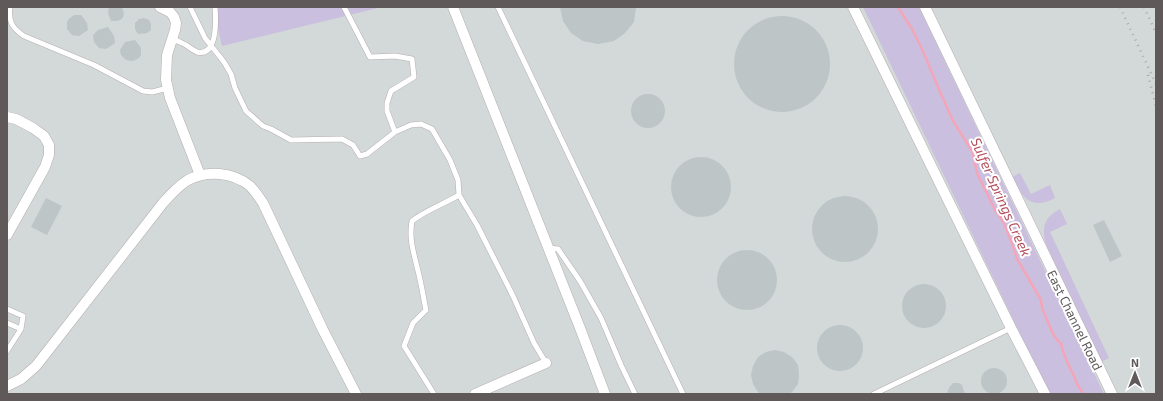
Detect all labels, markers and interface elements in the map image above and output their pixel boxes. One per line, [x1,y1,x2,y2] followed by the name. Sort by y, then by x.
[968,135,1035,259] water label: Sulfer Springs Creek
[1044,267,1106,373] street label: East Channel Road
[1115,353,1155,393] north arrow
[1131,356,1139,369] text: N

